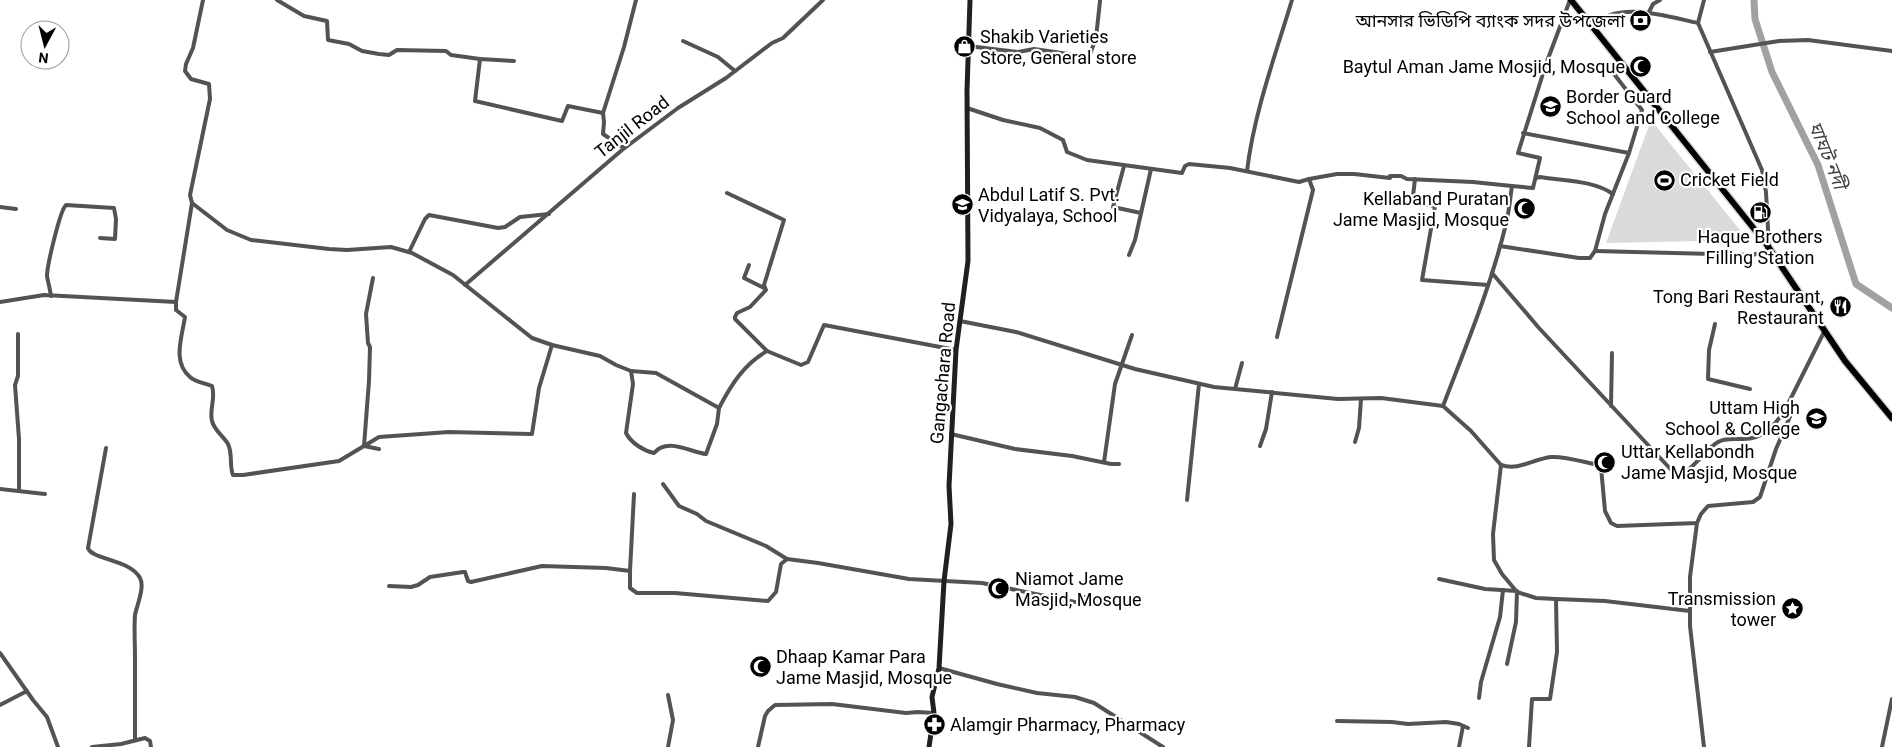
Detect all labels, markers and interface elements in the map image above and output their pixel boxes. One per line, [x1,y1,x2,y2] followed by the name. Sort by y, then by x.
[1629,9,1653,33] bank icon: আনসার ভিডিপি ব্যাংক সদর উপজেলা
[1355,10,1625,31] place label: আনসার ভিডিপি ব্যাংক সদর উপজেলা
[20,20,70,70] north arrow
[980,26,1137,68] place label: Shakib Varieties Store, General store
[952,35,976,59] shop icon: Shakib Varieties Store, General store
[38,49,49,66] text: N
[1629,55,1653,79] mosque icon: Baytul Aman Jame Mosjid, Mosque
[1343,56,1625,77] place label: Baytul Aman Jame Mosjid, Mosque
[1566,86,1720,128] place label: Border Guard School and College
[590,91,673,162] street label: Tanjil Road
[1538,95,1562,119] school or university icon: Border Guard School and College
[1804,118,1853,196] water label: ঘাঘট নদী
[1652,168,1676,192] sports icon: Cricket Field
[1680,169,1779,190] place label: Cricket Field
[978,184,1120,226] place label: Abdul Latif S. Pvt. Vidyalaya, School
[1333,188,1509,230] place label: Kellaband Puratan Jame Masjid, Mosque
[950,193,974,217] school or university icon: Abdul Latif S. Pvt. Vidyalaya, School
[1513,197,1537,221] mosque icon: Kellaband Puratan Jame Masjid, Mosque
[1748,200,1772,224] fuel station icon: Haque Brothers Filling Station
[1698,226,1822,268] place label: Haque Brothers Filling Station
[1653,286,1824,328] place label: Tong Bari Restaurant, Restaurant
[1828,295,1852,319] restaurant icon: Tong Bari Restaurant, Restaurant
[926,301,959,445] street label: Gangachara Road
[1665,397,1800,439] place label: Uttam High School & College
[1804,406,1828,430] school or university icon: Uttam High School & College
[1621,441,1797,483] place label: Uttar Kellabondh Jame Masjid, Mosque
[1593,450,1617,474] mosque icon: Uttar Kellabondh Jame Masjid, Mosque
[1015,568,1142,610] place label: Niamot Jame Masjid, Mosque
[987,577,1011,601] mosque icon: Niamot Jame Masjid, Mosque
[1668,588,1776,630] place label: Transmission tower
[1780,597,1804,621] place icon: Transmission tower
[776,646,952,688] place label: Dhaap Kamar Para Jame Masjid, Mosque
[748,655,772,679] mosque icon: Dhaap Kamar Para Jame Masjid, Mosque
[922,713,946,737] pharmacy icon: Alamgir Pharmacy, Pharmacy
[950,714,1186,735] place label: Alamgir Pharmacy, Pharmacy

